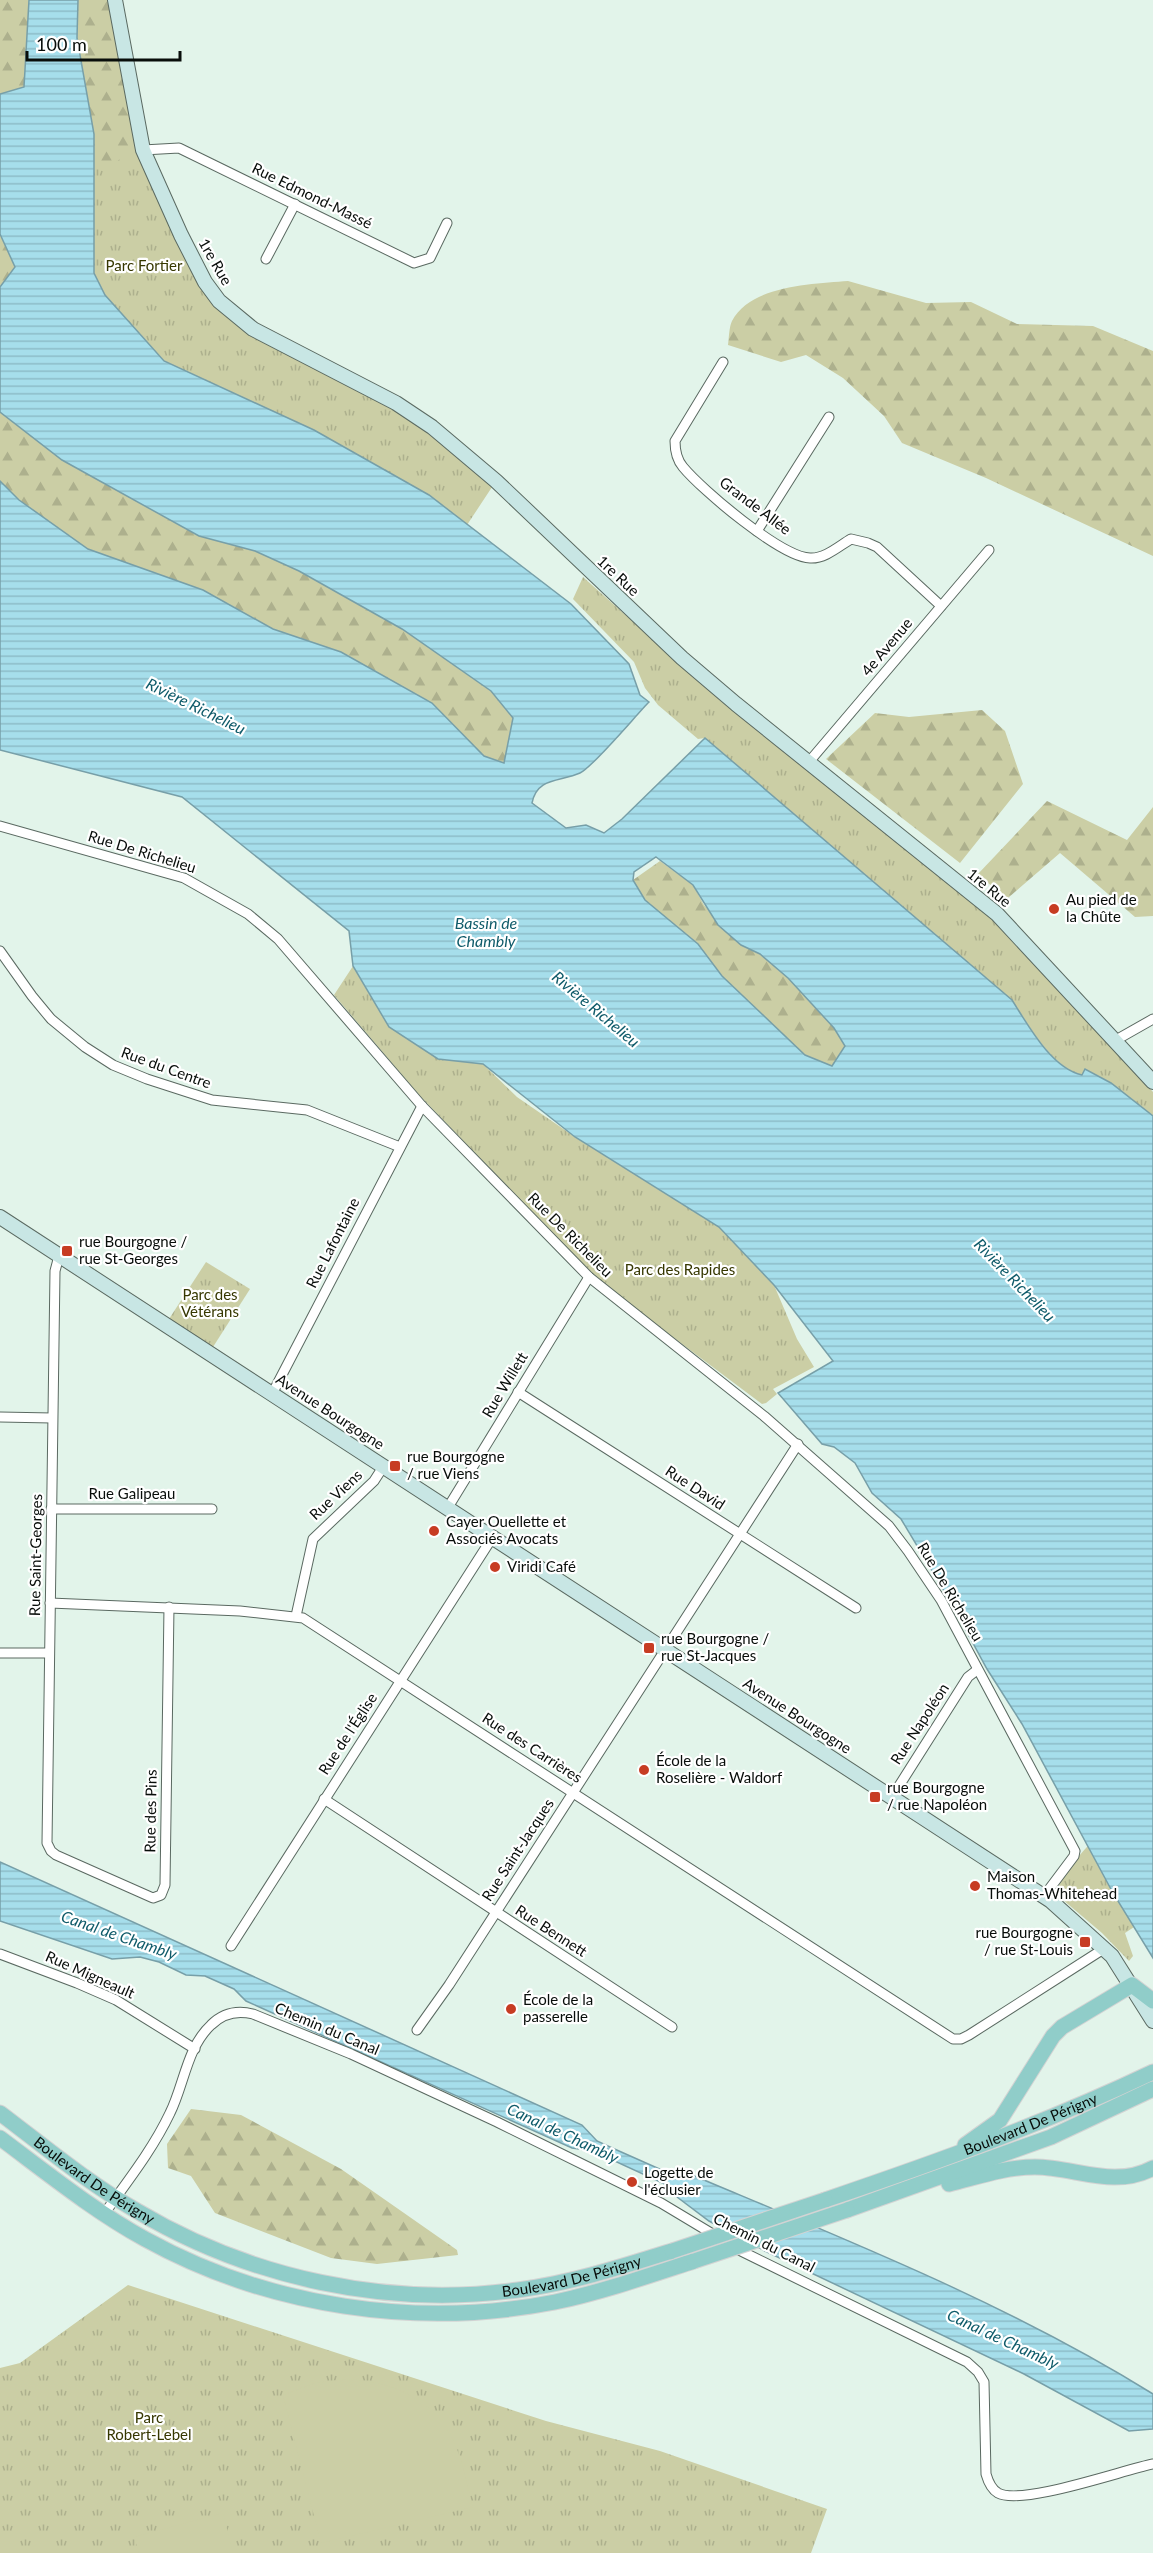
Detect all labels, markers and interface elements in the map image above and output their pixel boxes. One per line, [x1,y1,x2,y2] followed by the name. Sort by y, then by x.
[27,24,180,62] scale bar
[36,33,87,55] text: 100 m
[250,158,375,232] street label: Rue Edmond-Massé
[195,235,236,288] street label: 1re Rue
[106,256,183,274] park label: Parc Fortier
[716,473,795,538] street label: Grande Allée
[594,551,644,599] street label: 1re Rue
[857,614,916,679] street label: 4e Avenue
[143,673,249,738] water label: Rivière Richelieu
[86,826,198,876] street label: Rue De Richelieu
[964,864,1015,910] street label: 1re Rue
[1066,890,1137,925] place label: Au pied de la Chûte
[1047,902,1061,916] marker: Au pied de la Chûte
[455,913,518,950] water label: Bassin de Chambly
[549,967,644,1051] water label: Rivière Richelieu
[119,1042,214,1092] street label: Rue du Centre
[525,1188,617,1280] street label: Rue De Richelieu
[302,1194,363,1291] street label: Rue Lafontaine
[79,1232,187,1267] place label: rue Bourgogne / rue St-Georges
[971,1234,1060,1325] water label: Rivière Richelieu
[60,1244,74,1258] marker: rue Bourgogne / rue St-Georges
[625,1260,735,1278] park label: Parc des Rapides
[181,1285,239,1320] park label: Parc des Vétérans
[478,1348,531,1421] street label: Rue Willett
[273,1369,388,1453] street label: Avenue Bourgogne
[407,1447,505,1482] place label: rue Bourgogne / rue Viens
[388,1459,402,1473] marker: rue Bourgogne / rue Viens
[662,1461,729,1513] street label: Rue David
[305,1465,365,1523] street label: Rue Viens
[89,1484,175,1502] street label: Rue Galipeau
[25,1494,45,1616] street label: Rue Saint-Georges
[446,1512,567,1547] place label: Cayer Ouellette et Associés Avocats
[427,1524,441,1538] marker: Cayer Ouellette et Associés Avocats
[914,1539,987,1644] street label: Rue De Richelieu
[507,1557,576,1575] place label: Viridi Café
[488,1560,502,1574] marker: Viridi Café
[661,1629,769,1664] place label: rue Bourgogne / rue St-Jacques
[642,1641,656,1655] marker: rue Bourgogne / rue St-Jacques
[740,1673,855,1757] street label: Avenue Bourgogne
[886,1679,952,1767] street label: Rue Napoléon
[314,1689,380,1778] street label: Rue de l'Église
[479,1708,586,1786] street label: Rue des Carrières
[656,1751,783,1786] place label: École de la Roselière - Waldorf
[637,1763,651,1777] marker: École de la Roselière - Waldorf
[140,1769,160,1853] street label: Rue des Pins
[887,1778,987,1813] place label: rue Bourgogne / rue Napoléon
[868,1790,882,1804] marker: rue Bourgogne / rue Napoléon
[477,1795,557,1904] street label: Rue Saint-Jacques
[987,1867,1117,1902] place label: Maison Thomas-Whitehead
[968,1879,982,1893] marker: Maison Thomas-Whitehead
[512,1900,591,1960] street label: Rue Bennett
[59,1906,180,1963] water label: Canal de Chambly
[975,1923,1073,1958] place label: rue Bourgogne / rue St-Louis
[1078,1935,1092,1949] marker: rue Bourgogne / rue St-Louis
[43,1946,138,2002] street label: Rue Migneault
[523,1990,593,2025] place label: École de la passerelle
[272,1998,382,2058] street label: Chemin du Canal
[504,2002,518,2016] marker: École de la passerelle
[961,2088,1100,2158] street label: Boulevard De Périgny
[504,2098,622,2167] water label: Canal de Chambly
[31,2132,158,2227] street label: Boulevard De Périgny
[644,2163,714,2198] place label: Logette de l'éclusier
[625,2175,639,2189] marker: Logette de l'éclusier
[711,2209,818,2276] street label: Chemin du Canal
[501,2251,643,2300] street label: Boulevard De Périgny
[944,2304,1062,2373] water label: Canal de Chambly
[106,2408,192,2443] park label: Parc Robert-Lebel

